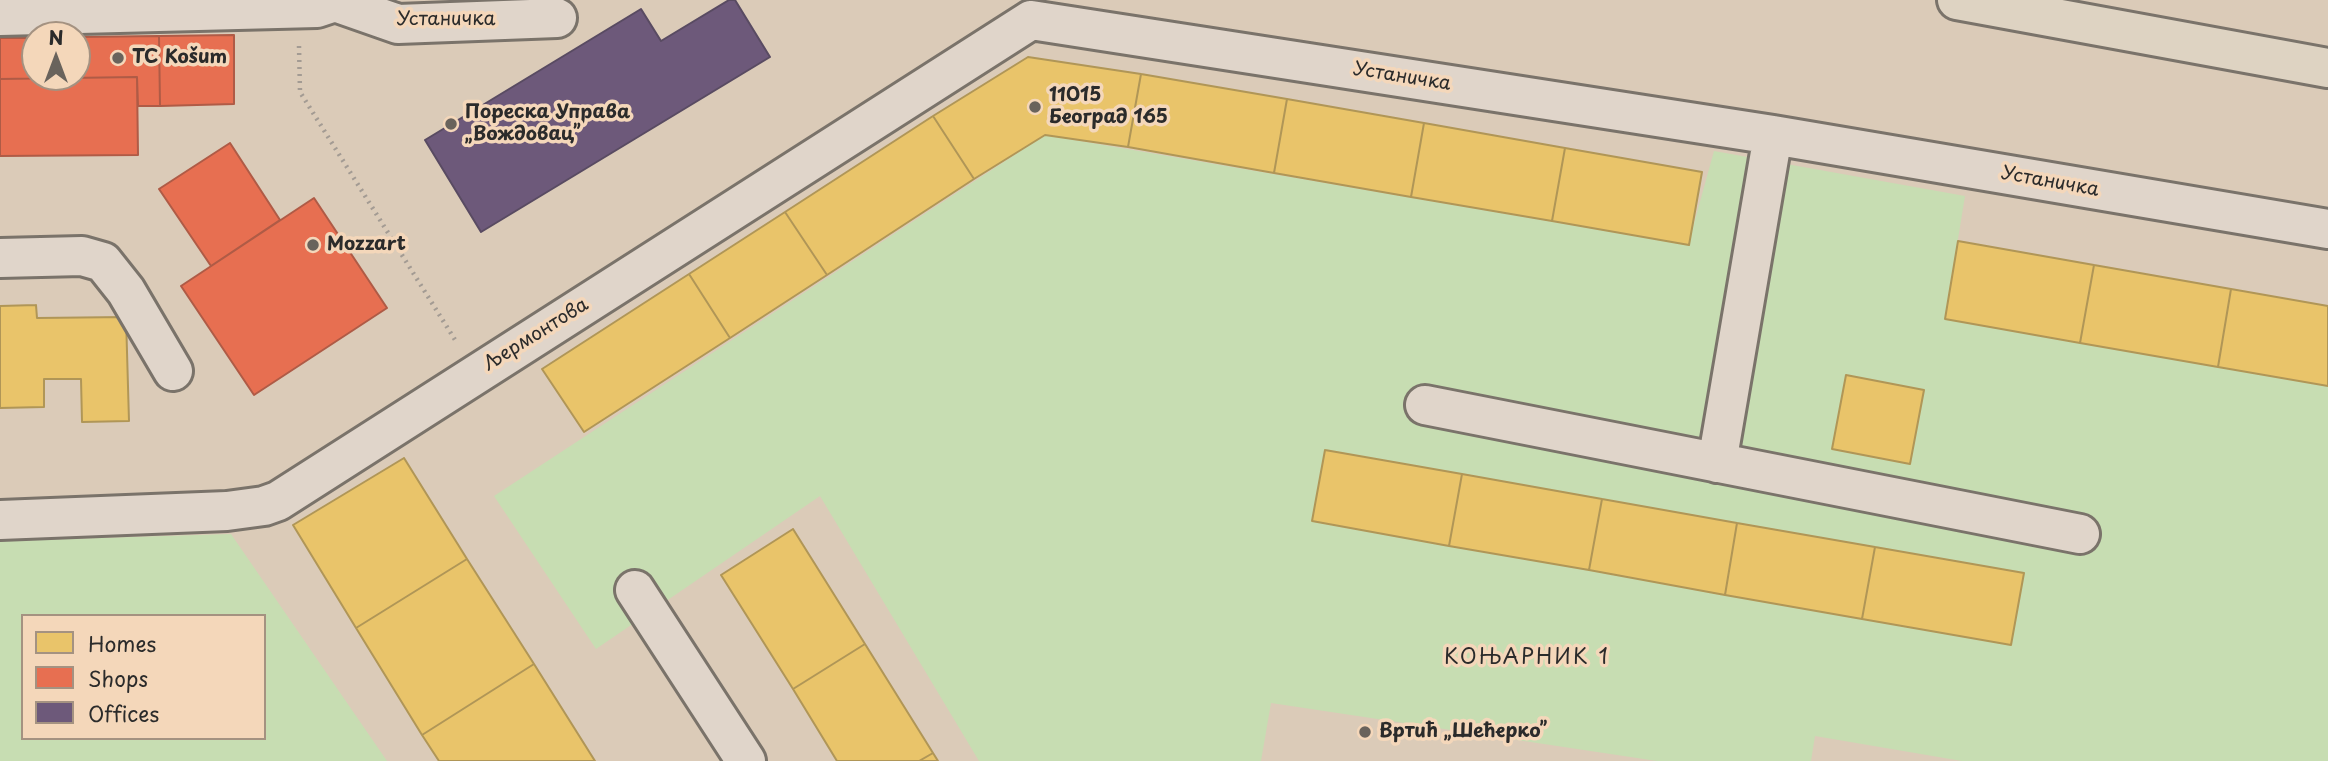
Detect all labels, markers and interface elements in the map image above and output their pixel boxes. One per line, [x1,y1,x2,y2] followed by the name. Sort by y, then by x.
[397,9,495,31] street label: Устаничка
[21,21,91,91] north arrow
[48,23,64,51] text: N
[132,47,227,69] place label: TC Košum
[110,50,126,66] marker: TC Košum
[1351,58,1453,96] street label: Устаничка
[1049,85,1168,129] place label: 11015 Београд 165
[1027,99,1043,115] marker: 11015 Београд 165
[465,102,630,146] place label: Пореска Управа „Вождовац”
[443,116,459,132] marker: Пореска Управа „Вождовац”
[1999,162,2101,202] street label: Устаничка
[327,234,406,256] place label: Mozzart
[305,237,321,253] marker: Mozzart
[479,294,593,376] street label: Љермонтова
[21,614,266,740] legend
[88,627,156,659] text: Homes
[1446,645,1608,671] district label: КОЊАРНИК 1
[88,662,148,694] text: Shops
[88,697,159,729] text: Offices
[1379,721,1547,743] place label: Вртић „Шећерко”
[1357,724,1373,740] marker: Вртић „Шећерко”

